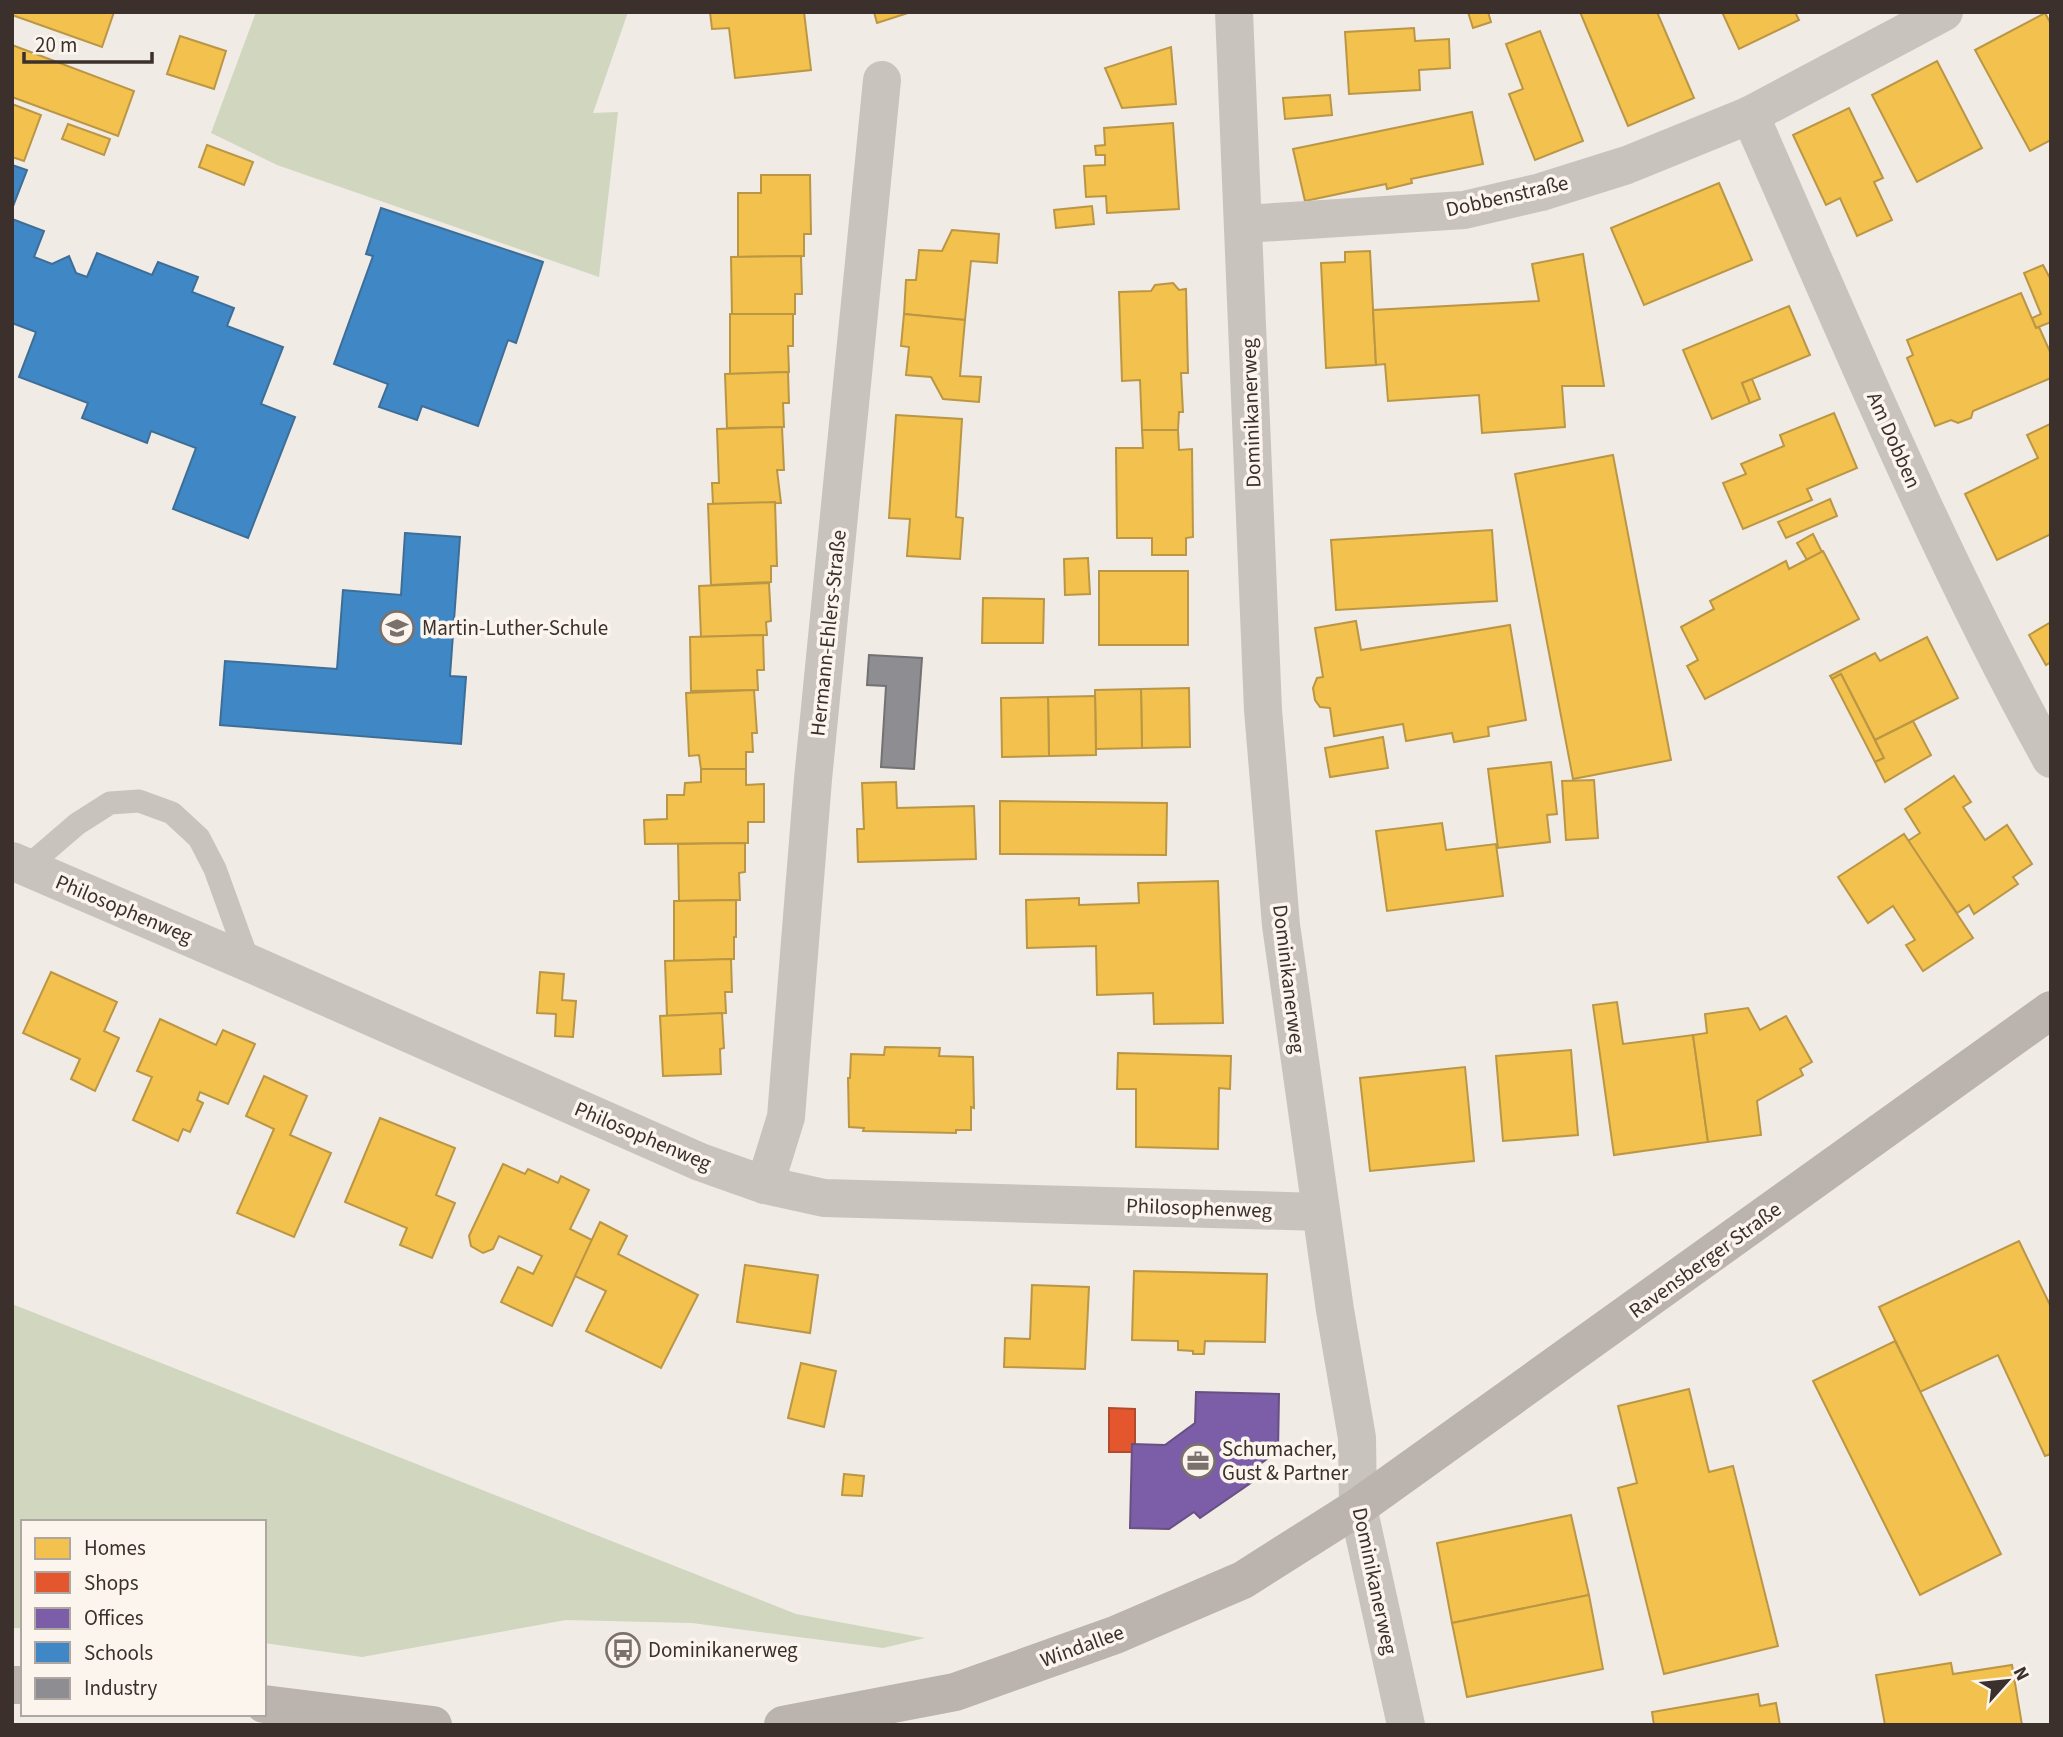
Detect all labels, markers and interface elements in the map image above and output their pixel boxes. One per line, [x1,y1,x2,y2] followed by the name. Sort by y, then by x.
[24,21,152,65] scale bar
[35,30,77,60] text: 20 m
[1443,167,1571,225] street label: Dobbenstraße
[1233,337,1269,488] street label: Dominikanerweg
[1859,387,1929,493] street label: Am Dobben
[802,528,854,738] street label: Hermann-Ehlers-Straße
[378,609,416,647] school or university icon: Martin-Luther-Schule
[422,613,608,643] place label: Martin-Luther-Schule
[51,867,197,952] street label: Philosophenweg
[1265,903,1313,1056] street label: Dominikanerweg
[570,1094,716,1179] street label: Philosophenweg
[1125,1190,1273,1226] street label: Philosophenweg
[1623,1194,1787,1326] street label: Ravensberger Straße
[1222,1434,1349,1488] place label: Schumacher, Gust & Partner
[1179,1442,1217,1480] office icon: Schumacher, Gust & Partner
[1345,1505,1405,1658] street label: Dominikanerweg
[21,1520,266,1716] legend
[84,1533,146,1563] text: Homes
[84,1568,139,1598] text: Shops
[84,1603,144,1633] text: Offices
[1036,1617,1128,1675] street label: Windallee
[604,1631,642,1669] bus stop icon: Dominikanerweg
[648,1635,798,1665] place label: Dominikanerweg
[84,1638,153,1668] text: Schools
[1972,1646,2042,1716] north arrow
[2006,1662,2036,1686] text: N
[84,1673,157,1703] text: Industry

